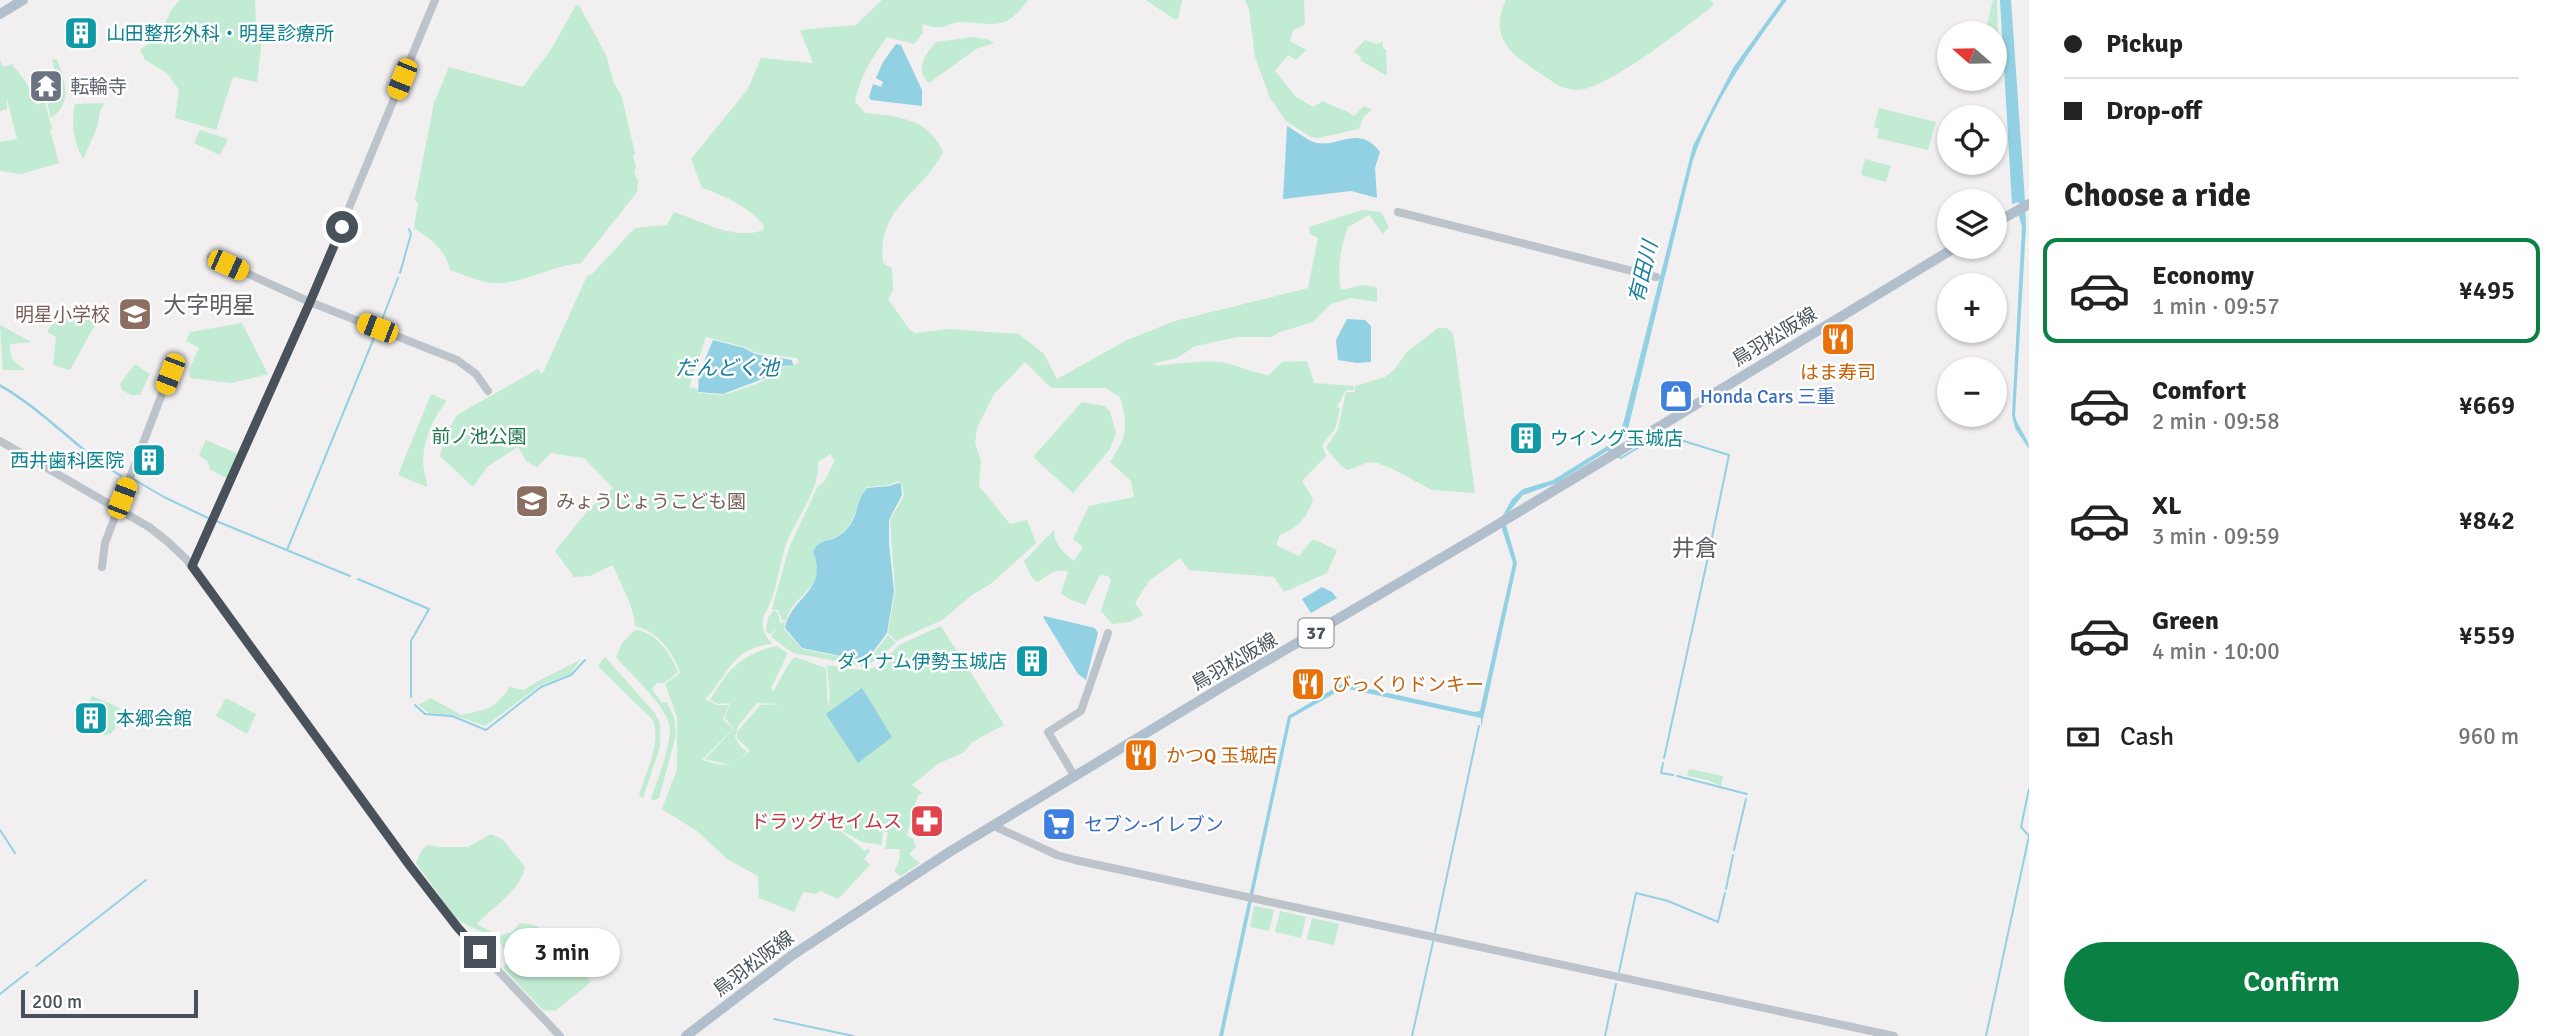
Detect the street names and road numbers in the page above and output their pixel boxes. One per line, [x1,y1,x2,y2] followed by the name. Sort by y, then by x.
[1728,302,1821,372] street label: 鳥羽松阪線
[1298,618,1334,648] road number: 37
[1187,628,1282,696] street label: 鳥羽松阪線
[708,926,799,1002] street label: 鳥羽松阪線

